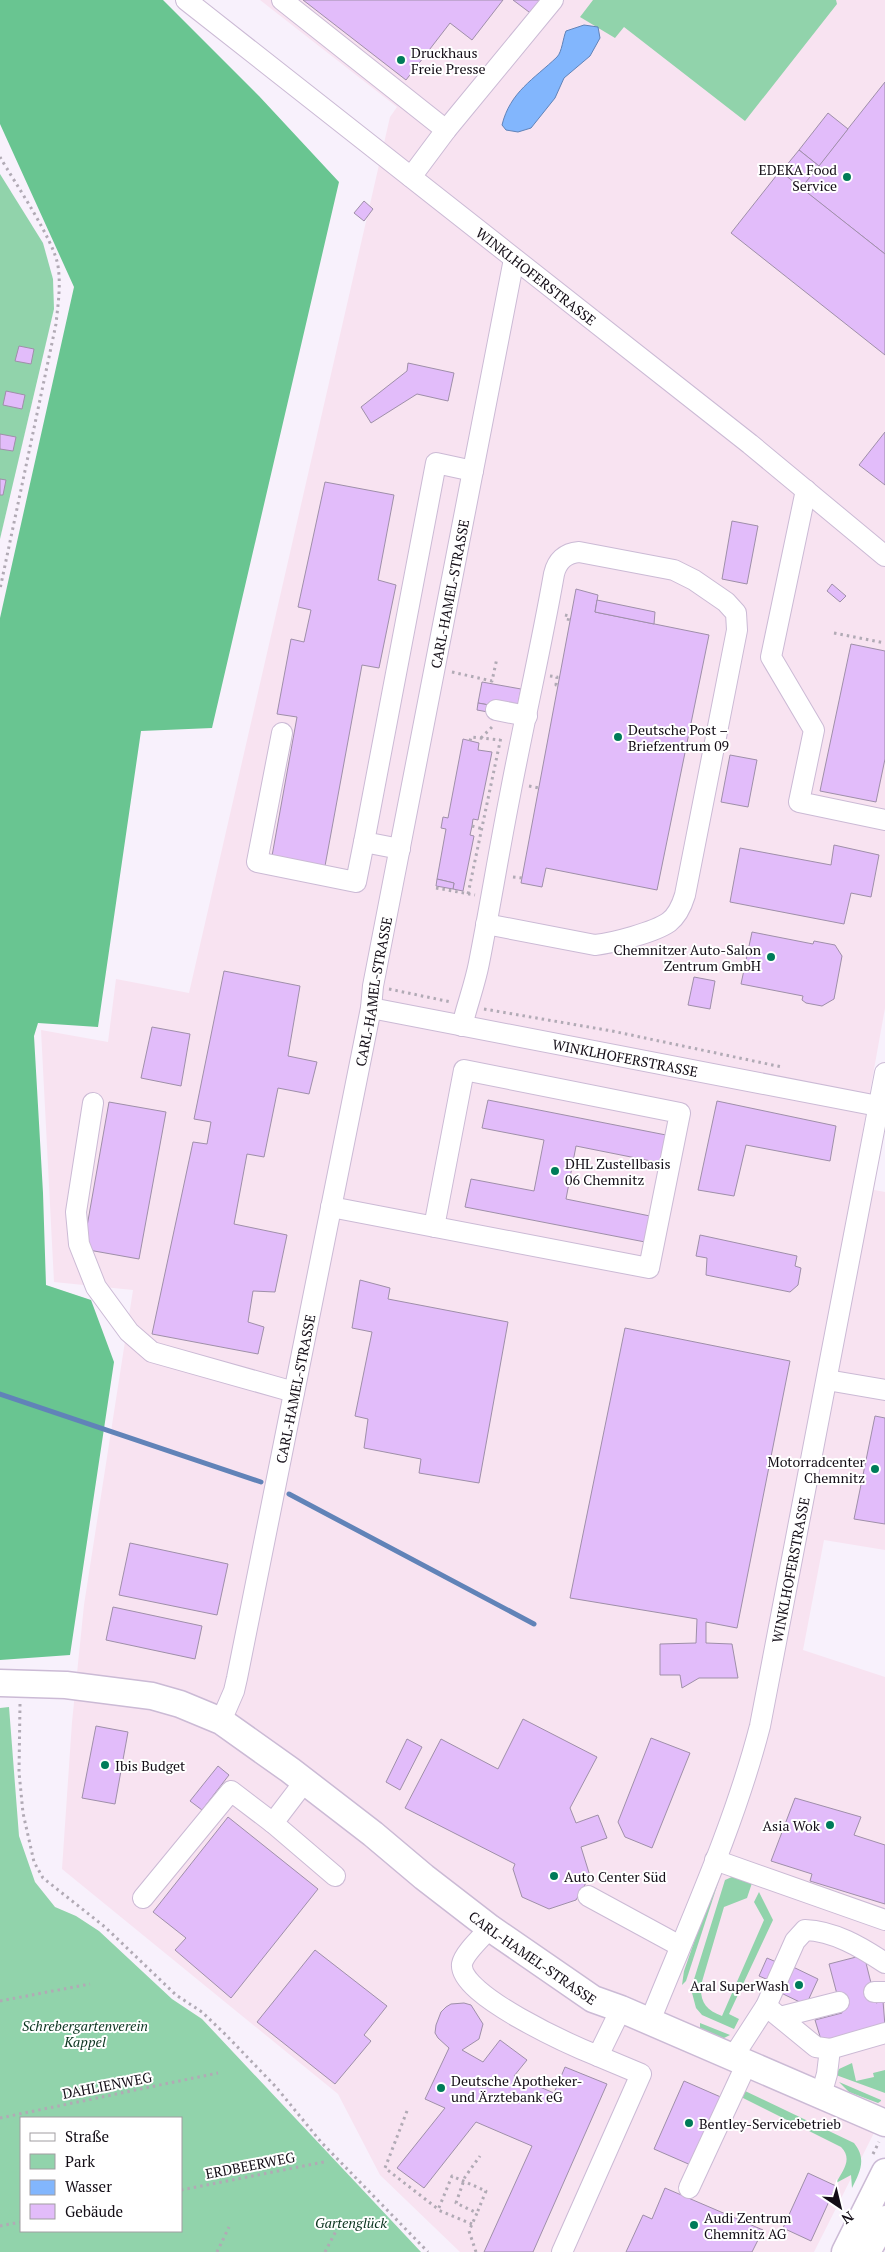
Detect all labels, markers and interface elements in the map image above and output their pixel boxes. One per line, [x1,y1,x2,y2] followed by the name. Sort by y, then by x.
[411,43,486,78] place label: Druckhaus Freie Presse
[395,54,407,66] marker: Druckhaus Freie Presse
[759,160,837,195] place label: EDEKA Food Service
[841,171,853,183] marker: EDEKA Food Service
[472,223,601,329] street label: WINKLHOFERSTRASSE
[425,517,473,670] street label: CARL-HAMEL-STRASSE
[628,720,729,755] place label: Deutsche Post – Briefzentrum 09
[612,731,624,743] marker: Deutsche Post – Briefzentrum 09
[350,915,396,1068] street label: CARL-HAMEL-STRASSE
[613,940,762,975] place label: Chemnitzer Auto-Salon Zentrum GmbH
[765,951,777,963] marker: Chemnitzer Auto-Salon Zentrum GmbH
[551,1034,700,1081] street label: WINKLHOFERSTRASSE
[565,1154,671,1189] place label: DHL Zustellbasis 06 Chemnitz
[549,1165,561,1177] marker: DHL Zustellbasis 06 Chemnitz
[271,1313,319,1465] street label: CARL-HAMEL-STRASSE
[768,1452,866,1487] place label: Motorradcenter Chemnitz
[869,1463,881,1475] marker: Motorradcenter Chemnitz
[767,1495,813,1644] street label: WINKLHOFERSTRASSE
[115,1756,186,1775] place label: Ibis Budget
[99,1759,111,1771] marker: Ibis Budget
[763,1816,821,1835] place label: Asia Wok
[824,1819,836,1831] marker: Asia Wok
[564,1867,667,1886] place label: Auto Center Süd
[548,1870,560,1882] marker: Auto Center Süd
[465,1906,601,2009] street label: CARL-HAMEL-STRASSE
[690,1976,789,1995] place label: Aral SuperWash
[793,1979,805,1991] marker: Aral SuperWash
[22,2016,148,2051] park label: Schrebergartenverein Kappel
[61,2067,154,2103] street label: DAHLIENWEG
[451,2071,583,2106] place label: Deutsche Apotheker- und Ärztebank eG
[435,2082,447,2094] marker: Deutsche Apotheker- und Ärztebank eG
[699,2114,841,2133] place label: Bentley-Servicebetrieb
[20,2117,182,2232] legend
[683,2117,695,2129] marker: Bentley-Servicebetrieb
[65,2126,109,2146] text: Straße
[204,2147,297,2183] street label: ERDBEERWEG
[65,2151,95,2171] text: Park
[65,2176,112,2196] text: Wasser
[815,2182,865,2232] north arrow
[65,2201,123,2221] text: Gebäude
[838,2207,858,2229] text: N
[704,2208,791,2243] place label: Audi Zentrum Chemnitz AG
[315,2213,387,2232] park label: Gartenglück
[688,2219,700,2231] marker: Audi Zentrum Chemnitz AG

